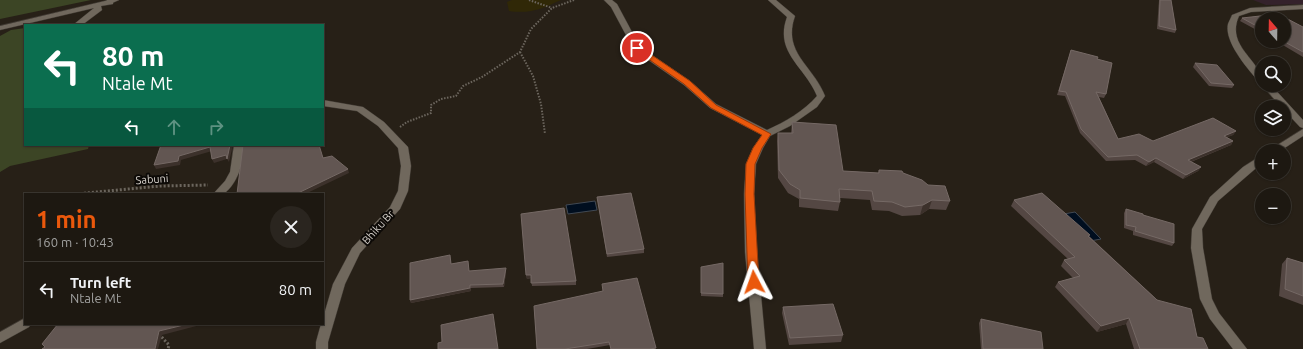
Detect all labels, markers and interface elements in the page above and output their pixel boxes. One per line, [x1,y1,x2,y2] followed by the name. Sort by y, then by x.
[1255,12,1291,48] north arrow
[1255,12,1291,224] map controls
[620,31,654,65] pin
[626,37,648,59] icon: arrive
[36,40,88,92] icon: left
[102,40,164,71] text: 80 m
[1255,56,1291,92] button: search
[102,73,173,93] text: Ntale Mt
[1255,100,1291,136] button: layers
[121,116,143,138] icon: left
[163,116,185,138] icon: ahead
[205,116,227,138] icon: right
[1255,144,1291,180] button: +
[135,172,169,186] street label: Sabuni
[1255,188,1291,224] button: −
[36,206,97,233] text: 1 min
[270,206,312,248] button: close
[360,207,397,246] street label: Bhiku Br
[36,235,114,249] text: 160 m · 10:43
[733,261,775,303] position arrow
[70,274,131,291] text: Turn left
[36,279,58,301] icon: left
[279,281,312,298] text: 80 m
[70,291,121,305] text: Ntale Mt

